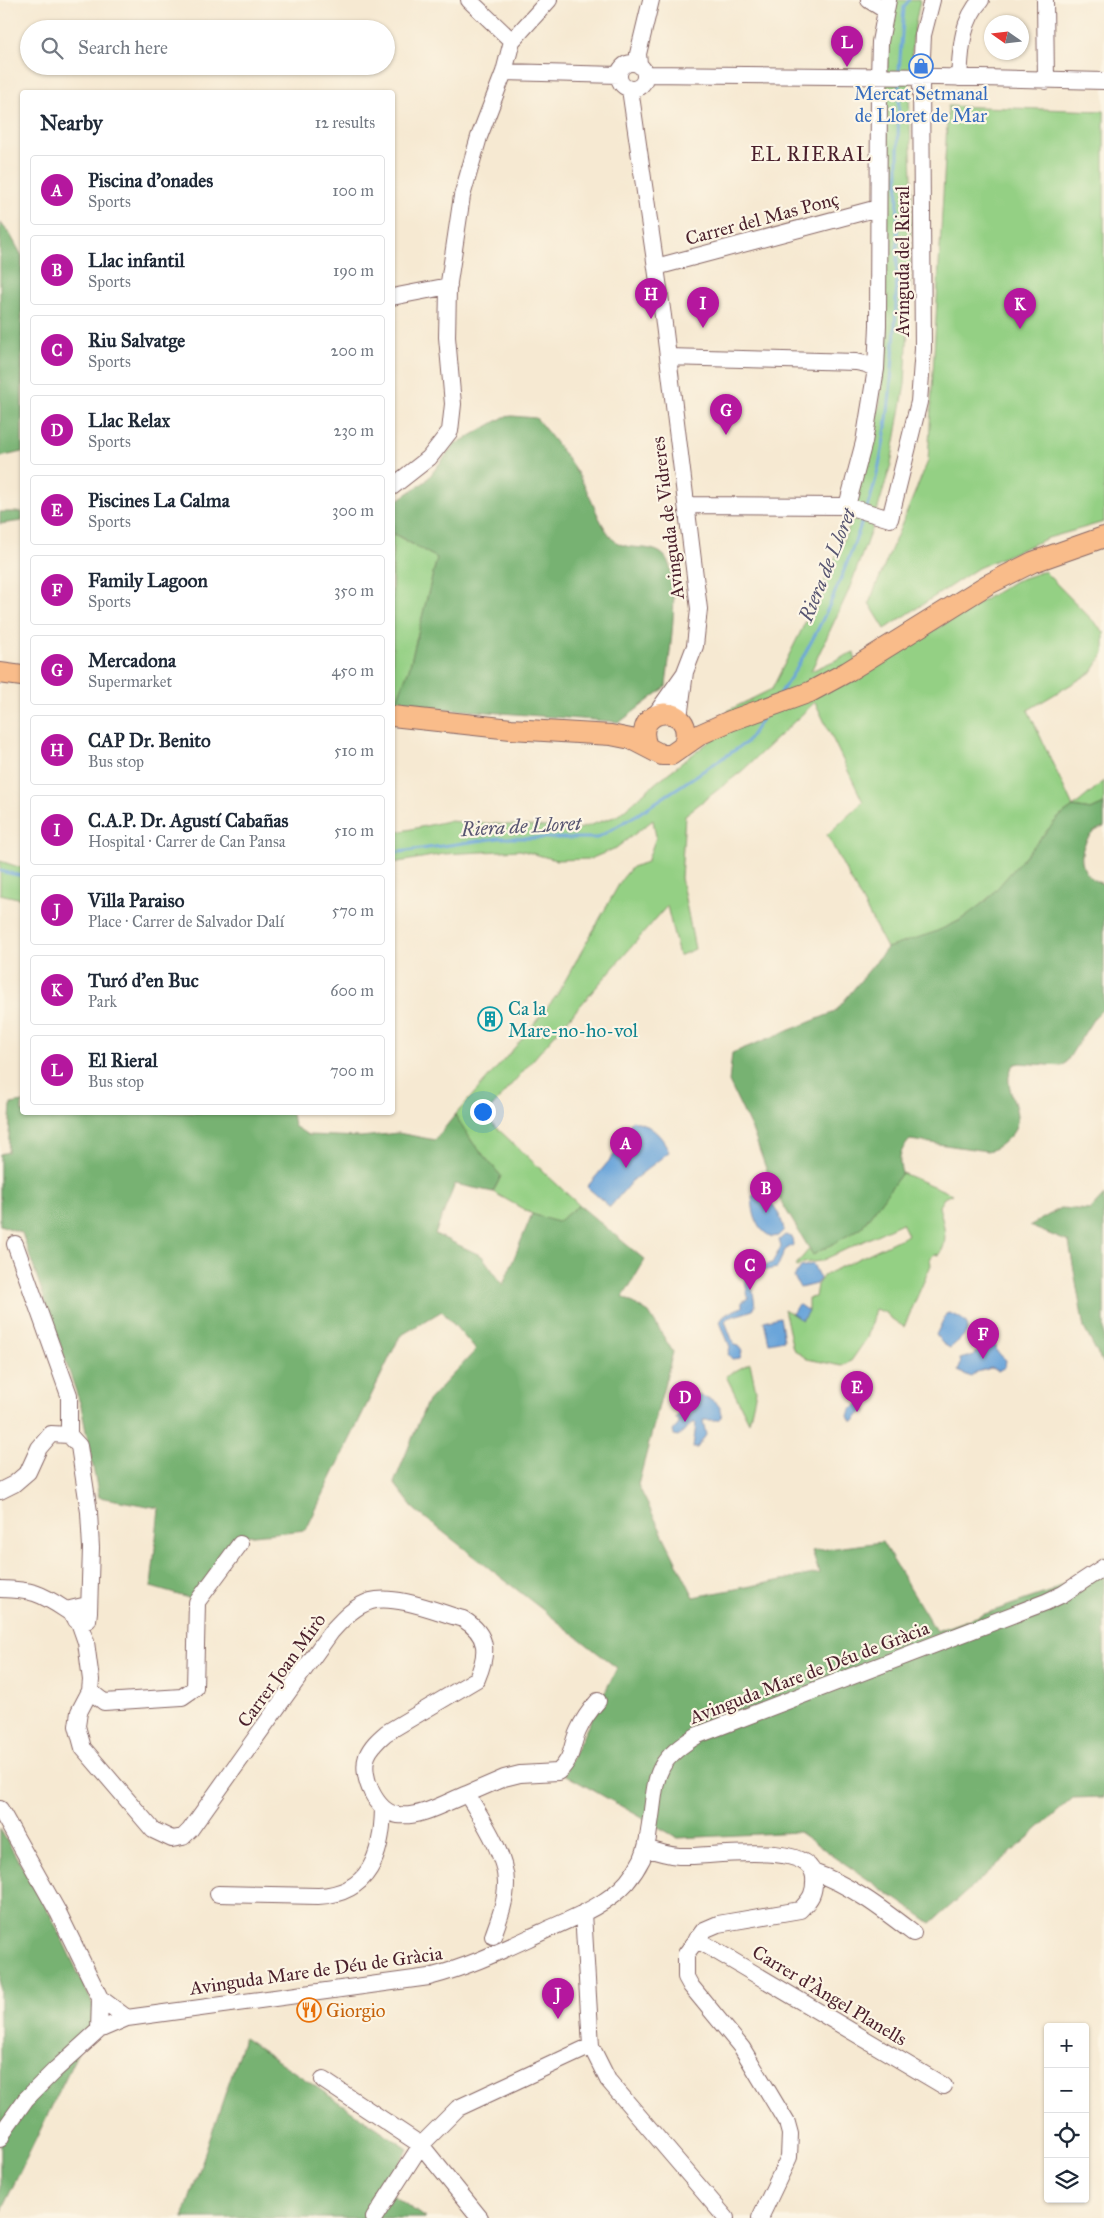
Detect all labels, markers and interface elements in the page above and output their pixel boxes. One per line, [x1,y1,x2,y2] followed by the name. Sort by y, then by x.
[984,15,1029,60] north arrow
[20,20,395,75] search box
[831,26,863,67] pin: L
[38,34,66,62] icon: search
[78,36,168,59] text: Search here
[908,53,934,79] shop icon: Mercat Setmanal de Lloret de Mar
[854,82,989,127] place label: Mercat Setmanal de Lloret de Mar
[40,110,103,136] text: Nearby
[315,113,375,132] text: 12 results
[750,142,872,166] district label: EL RIERAL
[88,169,213,192] text: Piscina d'onades
[52,181,62,200] text: A
[332,181,374,200] text: 100 m
[891,185,915,337] street label: Avinguda del Rieral
[683,187,841,250] street label: Carrer del Mas Ponç
[88,192,131,211] text: Sports
[88,249,185,272] text: Llac infantil
[52,261,62,280] text: B
[333,261,374,280] text: 190 m
[88,272,131,291] text: Sports
[635,278,667,319] pin: H
[687,287,719,328] pin: I
[1004,288,1036,329] pin: K
[88,329,185,352] text: Riu Salvatge
[52,341,62,360] text: C
[331,341,374,360] text: 200 m
[88,352,131,371] text: Sports
[710,394,742,435] pin: G
[88,409,170,432] text: Llac Relax
[51,421,63,440] text: D
[334,421,374,440] text: 230 m
[88,432,131,451] text: Sports
[646,435,690,602] street label: Avinguda de Vidreres
[88,489,230,512] text: Piscines La Calma
[51,501,63,520] text: E
[332,501,374,520] text: 300 m
[793,503,861,626] water label: Riera de Lloret
[88,512,131,531] text: Sports
[88,569,208,592] text: Family Lagoon
[52,581,62,600] text: F
[334,581,374,600] text: 350 m
[88,592,131,611] text: Sports
[88,649,176,672] text: Mercadona
[51,661,63,680] text: G
[331,661,374,680] text: 450 m
[88,672,172,691] text: Supermarket
[88,729,211,752] text: CAP Dr. Benito
[50,741,64,760] text: H
[334,741,374,760] text: 510 m
[88,752,144,771] text: Bus stop
[88,809,288,832] text: C.A.P. Dr. Agustí Cabañas
[459,811,583,841] water label: Riera de Lloret
[54,821,60,840] text: I
[334,821,374,840] text: 510 m
[88,832,286,851] text: Hospital · Carrer de Can Pansa
[88,889,184,912] text: Villa Paraiso
[54,901,60,920] text: J
[332,901,374,920] text: 570 m
[88,912,284,931] text: Place · Carrer de Salvador Dalí
[88,969,199,992] text: Turó d'en Buc
[51,981,63,1000] text: K
[330,981,374,1000] text: 600 m
[88,992,117,1011] text: Park
[508,997,639,1042] place label: Ca la Mare-no-ho-vol
[477,1006,503,1032] building icon: Ca la Mare-no-ho-vol
[88,1049,158,1072] text: El Rieral
[51,1061,63,1080] text: L
[330,1061,374,1080] text: 700 m
[88,1072,144,1091] text: Bus stop
[470,1099,496,1125] your location
[610,1127,642,1168] pin: A
[750,1172,782,1213] pin: B
[734,1249,766,1290] pin: C
[967,1318,999,1359] pin: F
[841,1371,873,1412] pin: E
[669,1381,701,1422] pin: D
[232,1609,331,1732] street label: Carrer Joan Mirò
[685,1616,933,1730] street label: Avinguda Mare de Déu de Gràcia
[748,1939,912,2052] street label: Carrer d'Àngel Planells
[187,1941,445,2001] street label: Avinguda Mare de Déu de Gràcia
[542,1978,574,2019] pin: J
[296,1997,322,2023] restaurant icon: Giorgio
[326,1999,386,2023] place label: Giorgio
[1044,2023,1089,2203] map controls
[1044,2023,1089,2068] button: +
[1044,2068,1089,2113] button: −
[1044,2113,1089,2158] button: locate
[1044,2158,1089,2203] button: layers

